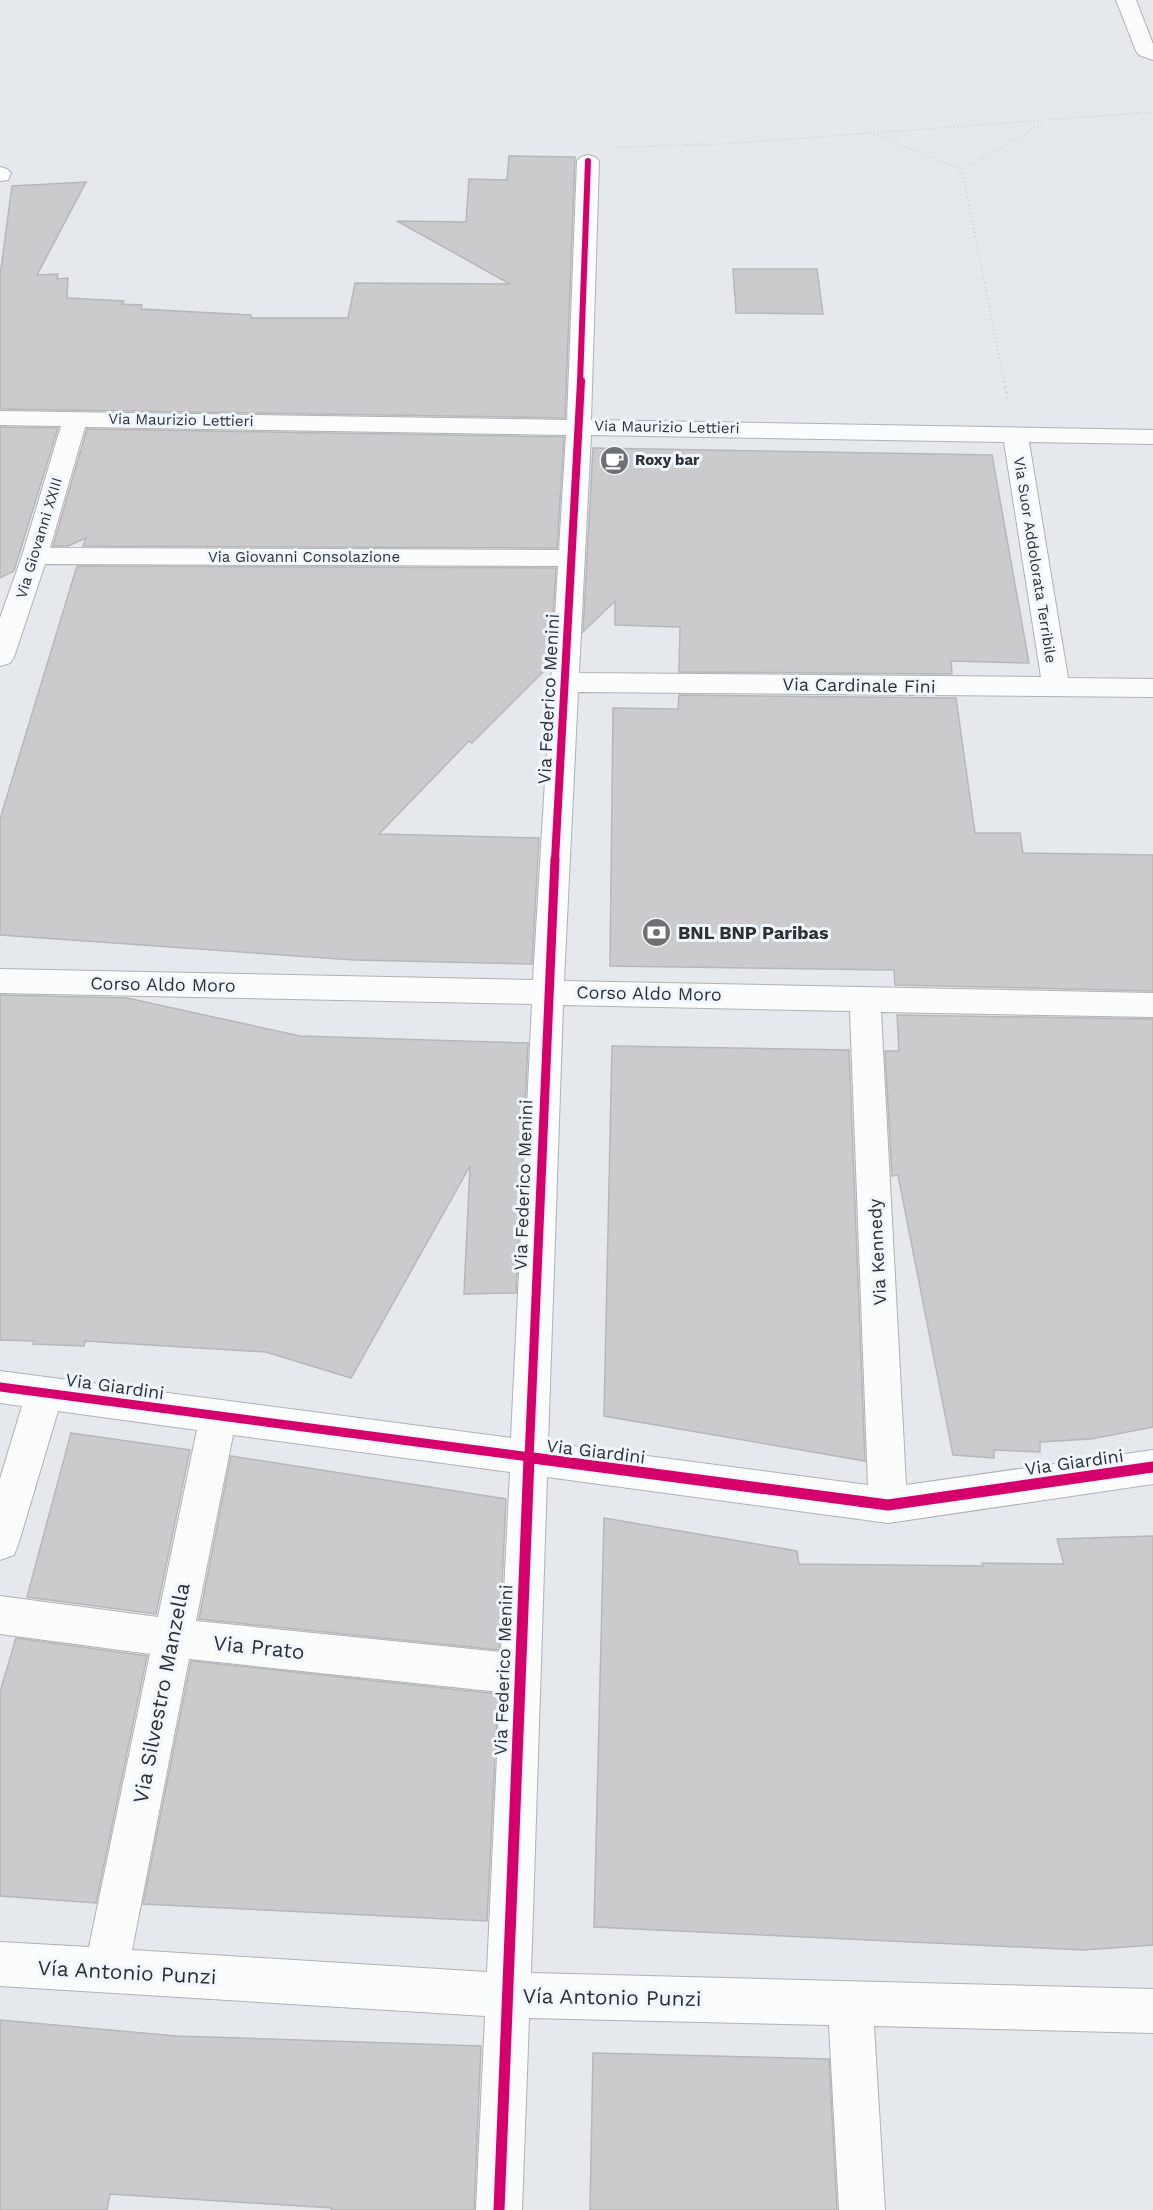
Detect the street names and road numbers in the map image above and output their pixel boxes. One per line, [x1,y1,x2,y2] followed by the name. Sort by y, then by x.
[108,410,254,430] street label: Via Maurizio Lettieri
[594,417,740,437] street label: Via Maurizio Lettieri
[1010,456,1060,664] street label: Via Suor Addolorata Terribile
[12,475,66,601] street label: Via Giovanni XXIII
[208,548,400,566] street label: Via Giovanni Consolazione
[533,613,563,785] street label: Via Federico Menini
[782,673,936,697] street label: Via Cardinale Fini
[90,972,236,996] street label: Corso Aldo Moro
[576,981,722,1005] street label: Corso Aldo Moro
[510,1099,536,1271] street label: Via Federico Menini
[864,1197,890,1306] street label: Via Kennedy
[64,1369,166,1403] street label: Via Giardini
[545,1435,647,1467] street label: Via Giardini
[1023,1445,1125,1479] street label: Via Giardini
[127,1580,195,1805] street label: Via Silvestro Manzella
[490,1584,516,1756] street label: Via Federico Menini
[212,1630,306,1664] street label: Via Prato
[37,1955,217,1989] street label: Vía Antonio Punzi
[522,1983,702,2011] street label: Vía Antonio Punzi

